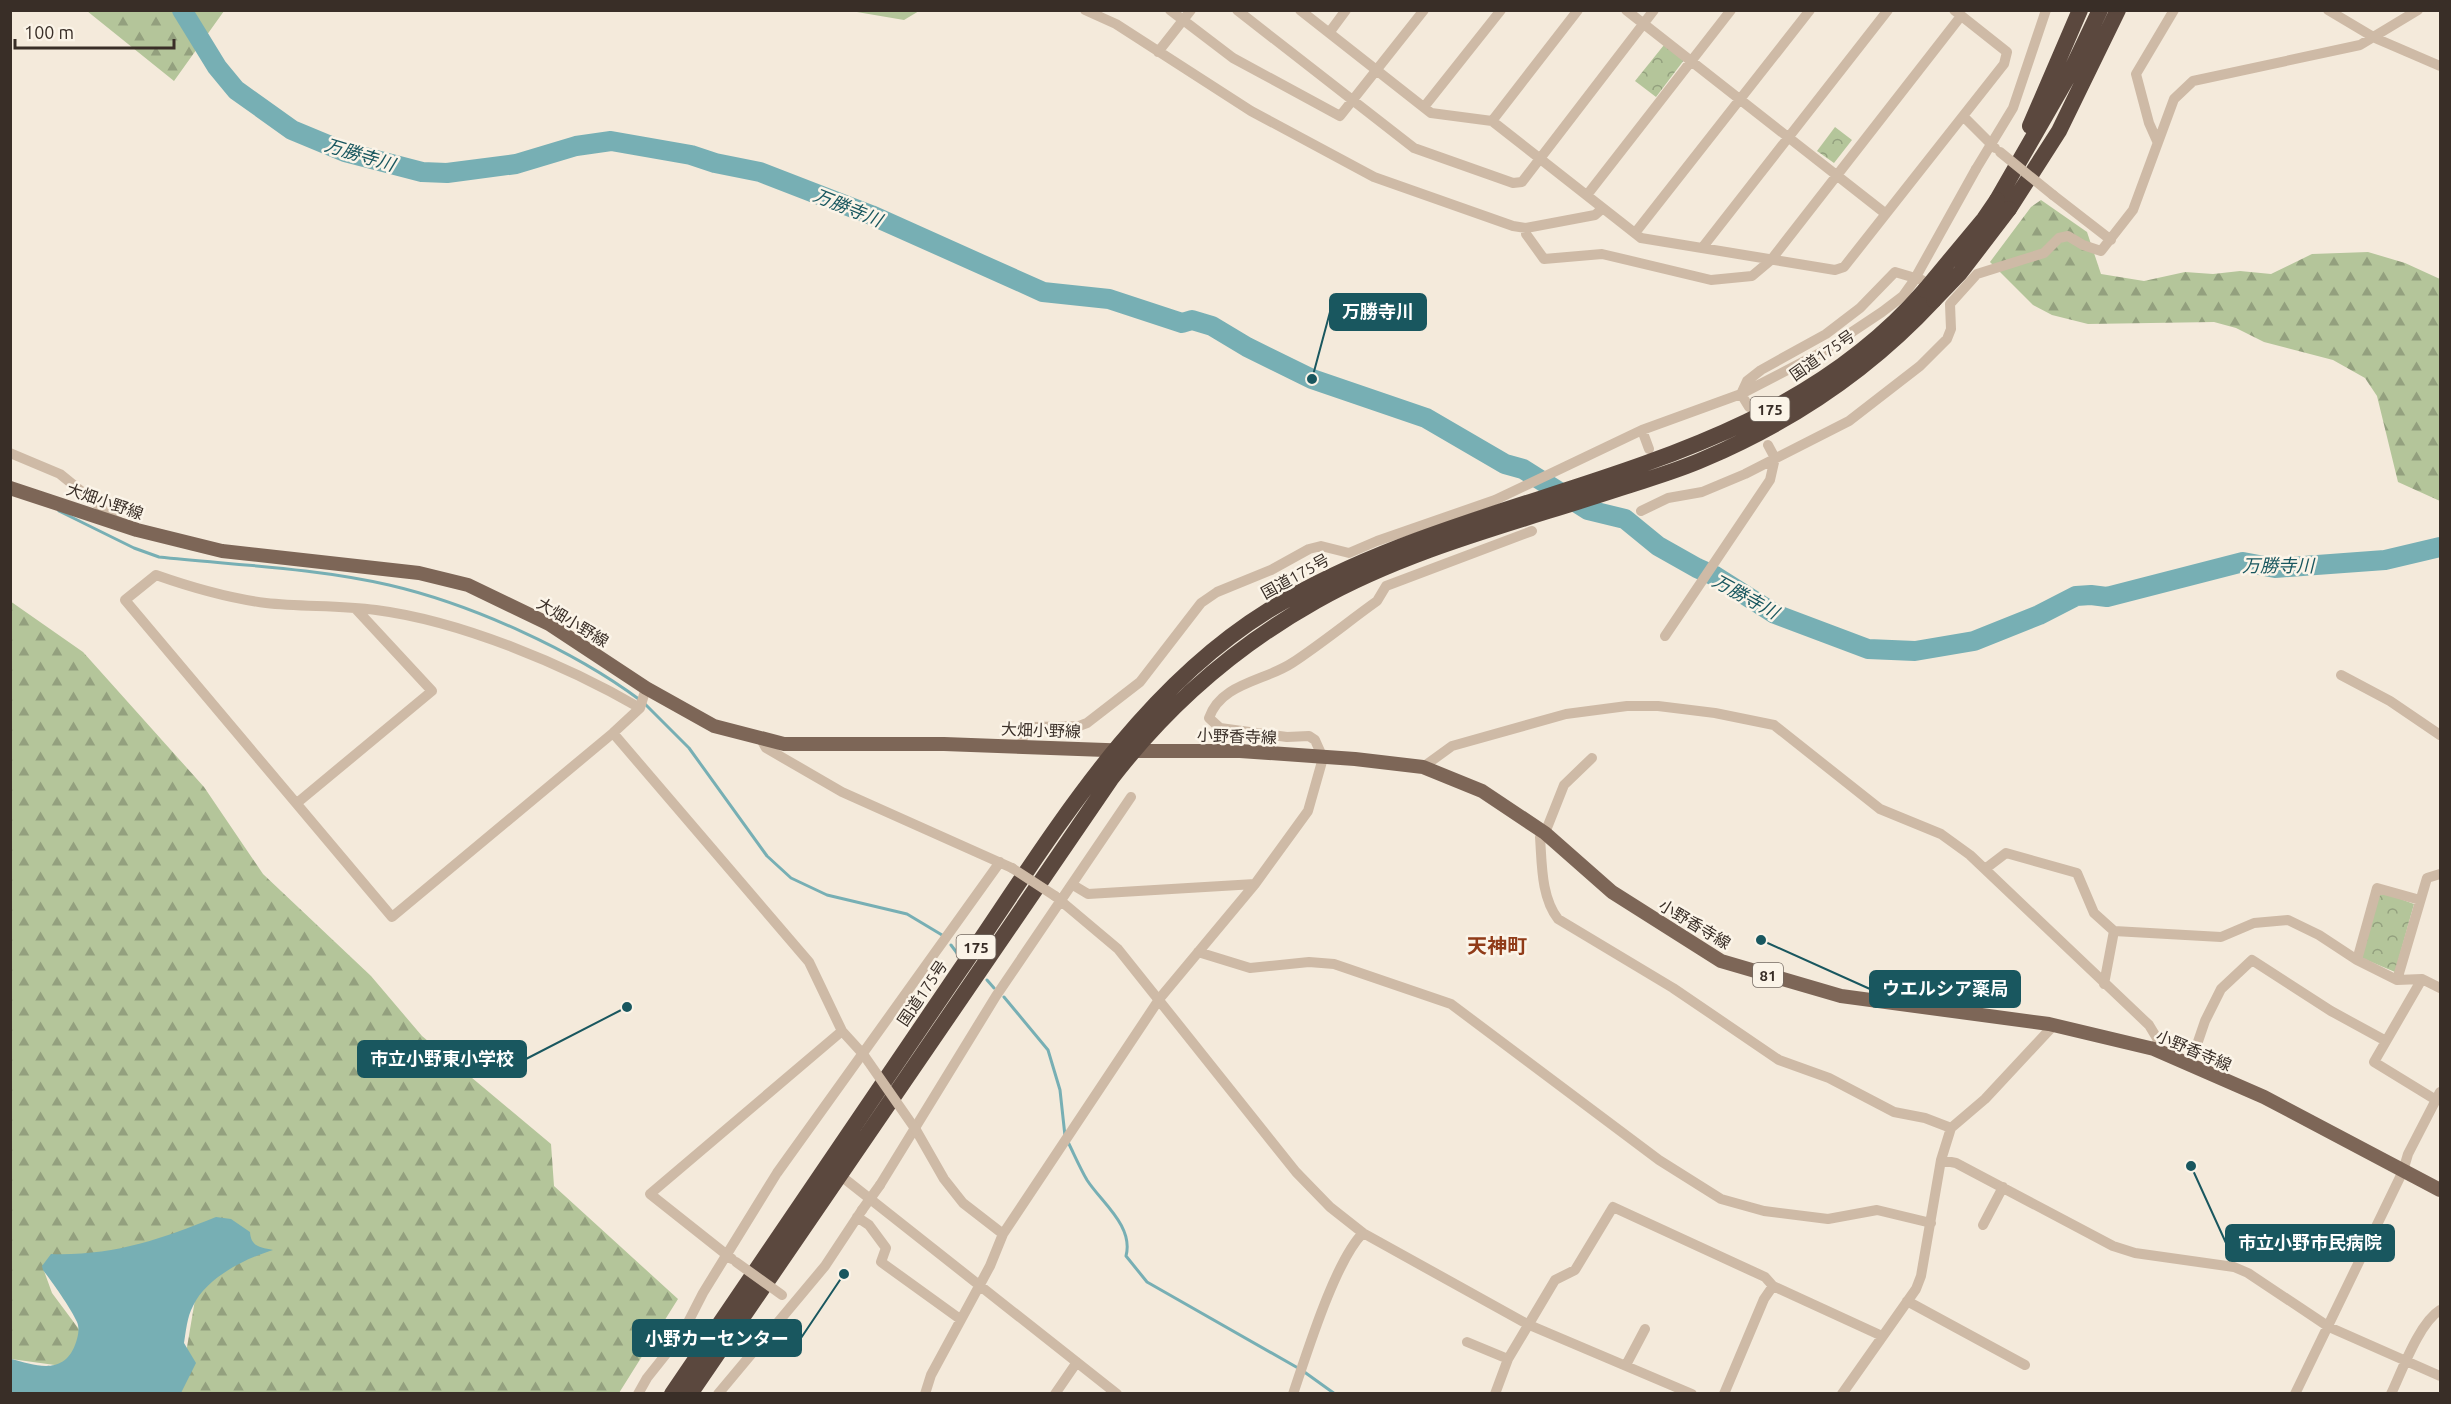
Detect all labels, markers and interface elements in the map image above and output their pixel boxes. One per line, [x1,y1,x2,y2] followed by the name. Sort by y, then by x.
[15,12,174,50] scale bar
[24,22,74,42] text: 100 m
[323,134,399,175] water label: 万勝寺川
[811,184,887,231] water label: 万勝寺川
[1330,294,1426,330] callout: 万勝寺川
[1342,301,1414,321] text: 万勝寺川
[1786,326,1858,384] street label: 国道175号
[1750,397,1790,421] road number: 175
[64,479,146,523] street label: 大畑小野線
[1258,550,1332,602] street label: 国道175号
[2242,555,2316,575] water label: 万勝寺川
[1710,570,1784,623] water label: 万勝寺川
[534,594,612,650] street label: 大畑小野線
[1001,720,1081,740] street label: 大畑小野線
[1197,726,1277,746] street label: 小野香寺線
[1656,896,1734,952] street label: 小野香寺線
[1467,934,1527,957] district label: 天神町
[956,935,996,959] road number: 175
[894,957,950,1029] street label: 国道175号
[1753,963,1783,987] road number: 81
[1870,971,2020,1007] callout: ウエルシア薬局
[1882,978,2008,998] text: ウエルシア薬局
[2154,1026,2234,1074] street label: 小野香寺線
[358,1041,526,1077] callout: 市立小野東小学校
[370,1048,514,1068] text: 市立小野東小学校
[2226,1225,2394,1261] callout: 市立小野市民病院
[2238,1232,2382,1252] text: 市立小野市民病院
[633,1320,801,1356] callout: 小野カーセンター
[645,1328,789,1348] text: 小野カーセンター

